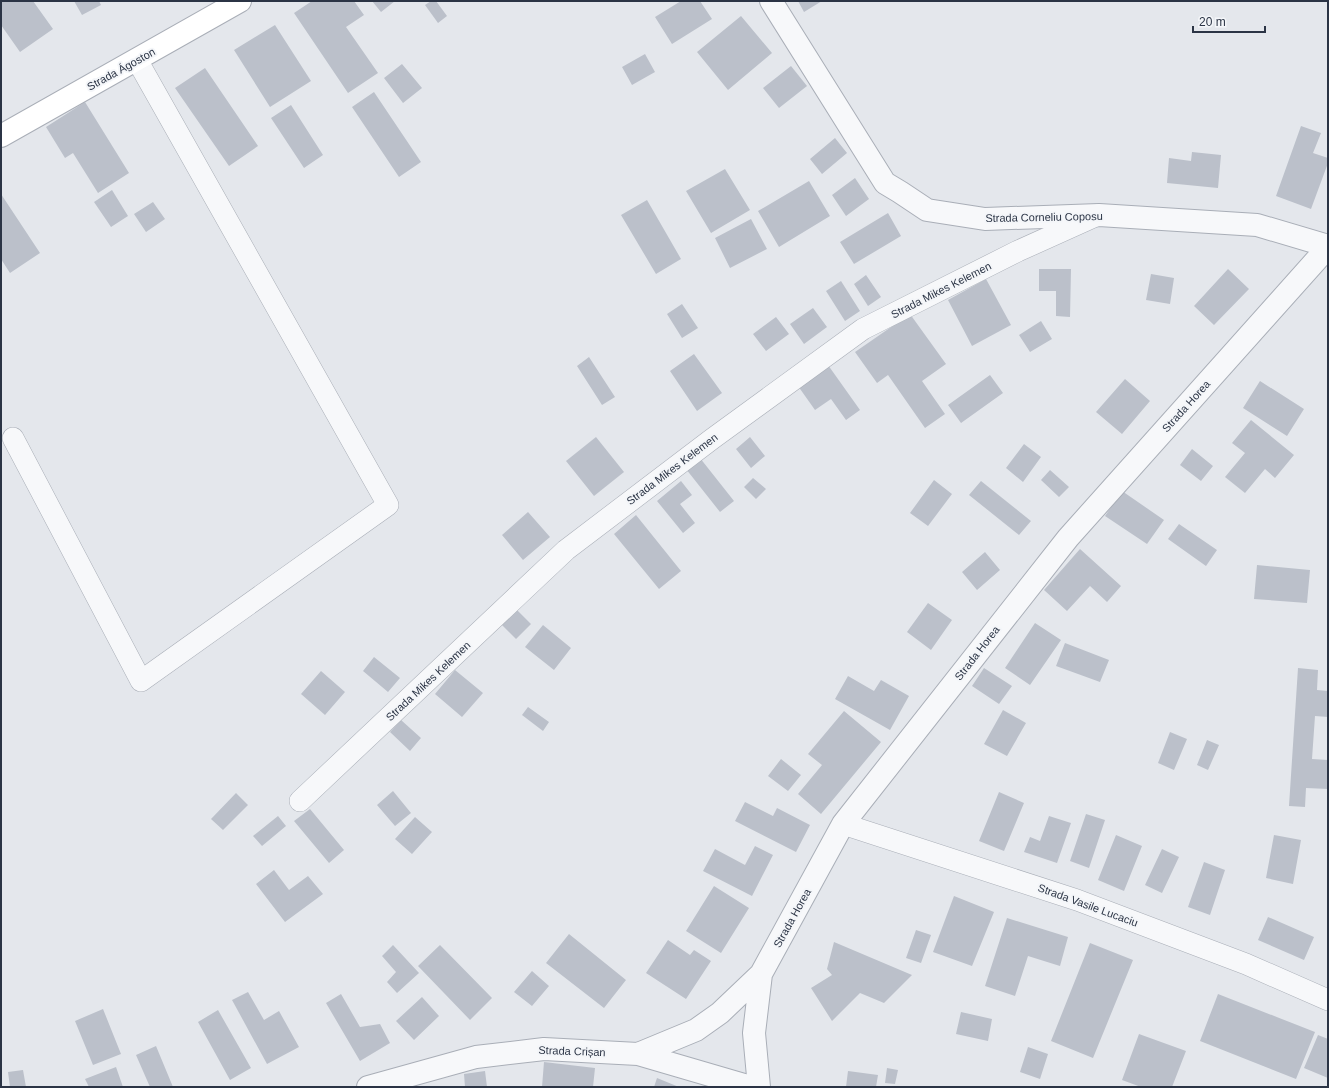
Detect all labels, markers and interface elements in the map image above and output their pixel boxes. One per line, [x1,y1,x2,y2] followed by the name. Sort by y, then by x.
[1193,8,1265,34] scale bar
[1199,15,1226,29] text: 20 m
[85,45,157,93] street label: Strada Ágoston
[985,210,1103,224] street label: Strada Corneliu Coposu
[889,260,993,320] street label: Strada Mikes Kelemen
[1160,377,1213,434] street label: Strada Horea
[624,431,720,507] street label: Strada Mikes Kelemen
[952,623,1002,682] street label: Strada Horea
[383,639,473,723] street label: Strada Mikes Kelemen
[1036,881,1140,929] street label: Strada Vasile Lucaciu
[771,886,814,950] street label: Strada Horea
[538,1044,606,1058] street label: Strada Crișan

